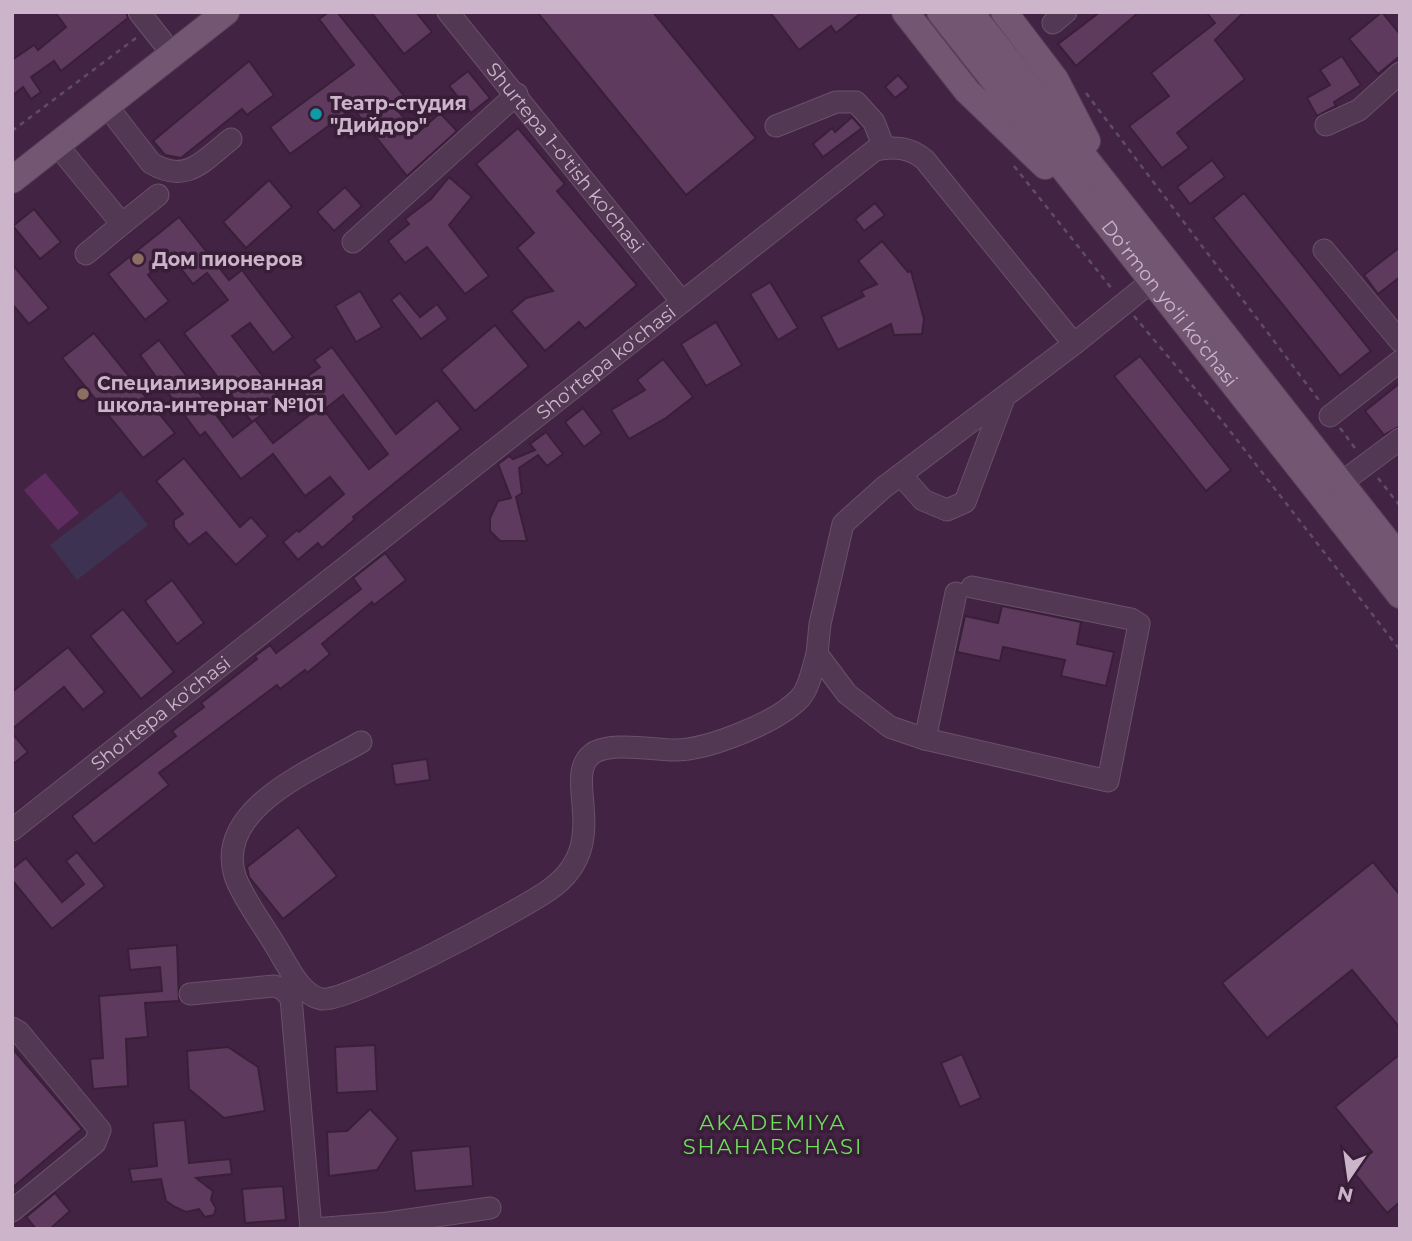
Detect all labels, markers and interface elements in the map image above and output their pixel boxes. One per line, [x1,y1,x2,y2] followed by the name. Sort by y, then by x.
[482,58,649,257] street label: Shurtepa 1-o'tish ko'chasi
[330,92,467,137] place label: Театр-студия "Дийдор"
[308,106,324,122] marker: Театр-студия "Дийдор"
[1097,215,1243,391] street label: Do‘rmon yo‘li ko‘chasi
[152,248,303,271] place label: Дом пионеров
[130,251,146,267] marker: Дом пионеров
[532,300,680,424] street label: Sho'rtepa ko'chasi
[97,372,324,417] place label: Специализированная школа-интернат №101
[75,386,91,402] marker: Специализированная школа-интернат №101
[86,651,235,775] street label: Sho'rtepa ko'chasi
[683,1110,863,1159] district label: AKADEMIYA SHAHARCHASI
[1314,1143,1384,1213] north arrow
[1335,1181,1355,1207] text: N

